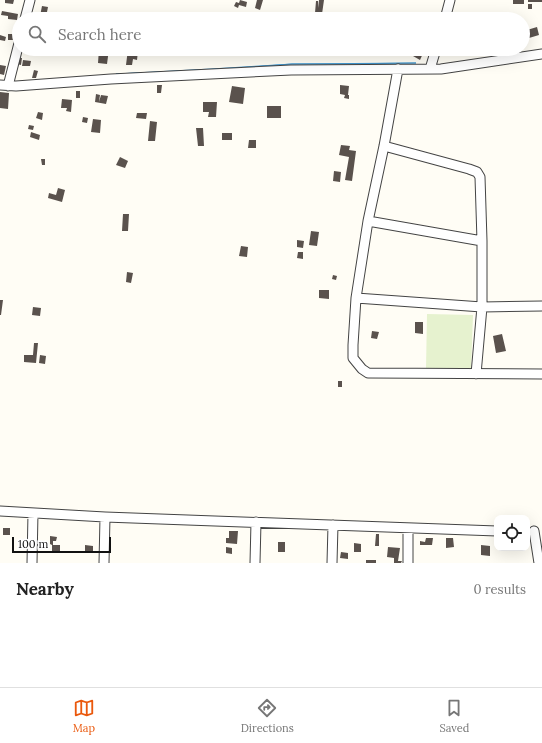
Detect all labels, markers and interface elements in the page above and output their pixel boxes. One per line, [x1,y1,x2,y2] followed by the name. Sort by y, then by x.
[12,12,530,56] search box
[26,23,48,45] icon: search
[58,25,141,44] text: Search here
[494,515,530,551] map controls
[494,515,530,551] button: locate
[12,535,111,554] scale bar
[18,537,48,551] text: 100 m
[16,578,74,600] text: Nearby
[474,581,526,598] text: 0 results
[73,697,95,735] tab: Map
[241,697,294,735] tab: Directions
[439,697,469,735] tab: Saved

